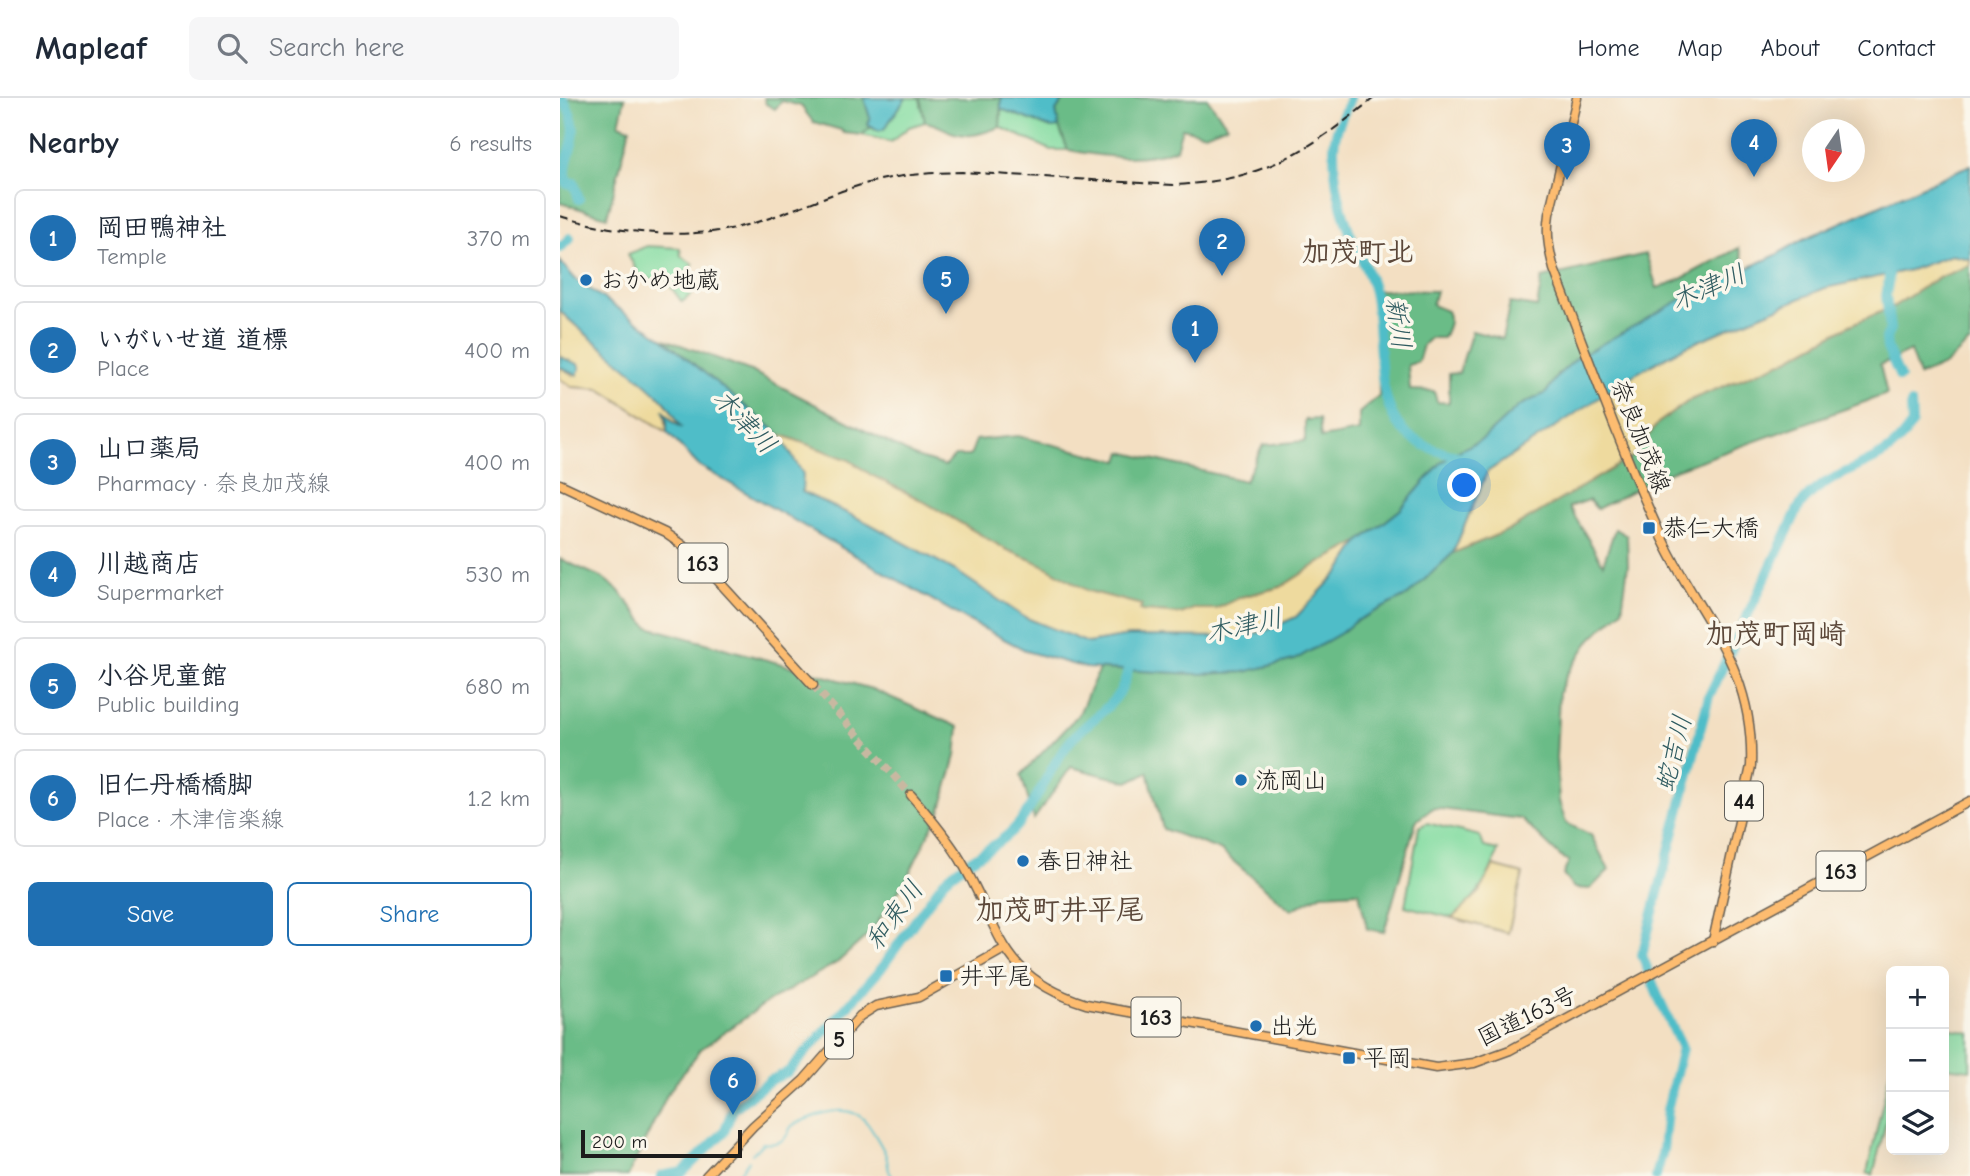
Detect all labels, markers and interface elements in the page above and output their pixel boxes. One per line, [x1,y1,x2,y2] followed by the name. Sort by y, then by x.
[189,17,679,80] search box
[35,29,147,67] text: Mapleaf
[213,29,251,67] icon: search
[269,33,404,63] text: Search here
[1578,34,1639,62] text: Home
[1677,34,1723,62] text: Map
[1761,34,1819,62] text: About
[1857,34,1935,62] text: Contact
[1731,119,1777,177] pin: 4
[1802,119,1865,182] north arrow
[1544,122,1590,180] pin: 3
[28,126,119,161] text: Nearby
[449,130,532,157] text: 6 results
[97,213,227,243] text: 岡田鴨神社
[1199,218,1245,276] pin: 2
[48,225,58,252] text: 1
[467,225,530,252] text: 370 m
[1302,236,1414,268] district label: 加茂町北
[97,243,166,270] text: Temple
[923,256,969,314] pin: 5
[1667,259,1750,317] water label: 木津川
[600,266,720,294] place label: おかめ地蔵
[578,272,594,288] marker: おかめ地蔵
[1380,295,1416,351] water label: 新川
[1172,305,1218,363] pin: 1
[97,325,288,355] text: いがいせ道 道標
[47,337,59,364] text: 2
[464,337,530,364] text: 400 m
[97,355,149,382] text: Place
[1606,375,1676,497] street label: 奈良加茂線
[706,383,782,460] water label: 木津川
[97,434,201,464] text: 山口薬局
[47,449,59,476] text: 3
[464,449,530,476] text: 400 m
[1447,468,1481,502] your location
[97,470,330,497] text: Pharmacy · 奈良加茂線
[1663,514,1759,542] place label: 恭仁大橋
[1641,520,1657,536] marker: 恭仁大橋
[678,544,728,583] road number: 163
[97,549,201,579] text: 川越商店
[48,561,58,588] text: 4
[465,561,530,588] text: 530 m
[97,579,223,606] text: Supermarket
[1203,603,1285,649] water label: 木津川
[1706,618,1846,650] district label: 加茂町岡崎
[97,661,227,691] text: 小谷児童館
[47,673,59,700] text: 5
[465,673,530,700] text: 680 m
[97,691,240,718] text: Public building
[1650,712,1698,795] water label: 蛇吉川
[1255,766,1327,794] place label: 流岡山
[97,770,253,800] text: 旧仁丹橋橋脚
[1233,772,1249,788] marker: 流岡山
[1725,782,1763,820] road number: 44
[47,785,59,812] text: 6
[468,785,530,812] text: 1.2 km
[97,806,284,833] text: Place · 木津信楽線
[1037,847,1133,875] place label: 春日神社
[1816,852,1866,890] road number: 163
[1015,853,1031,869] marker: 春日神社
[860,875,930,956] water label: 和束川
[28,882,273,946] button: Save
[287,882,532,946] button: Share
[976,894,1144,926] district label: 加茂町井平尾
[960,962,1032,990] place label: 井平尾
[1886,966,1949,1155] map controls
[1886,966,1949,1029] button: +
[938,968,954,984] marker: 井平尾
[1473,980,1581,1052] street label: 国道163号
[1132,998,1180,1036] road number: 163
[1270,1012,1318,1040] place label: 出光
[1248,1018,1264,1034] marker: 出光
[825,1020,853,1058] road number: 5
[1886,1029,1949,1092] button: −
[1363,1044,1411,1072] place label: 平岡
[1341,1050,1357,1066] marker: 平岡
[710,1057,756,1115] pin: 6
[1886,1092,1949,1155] button: layers
[581,1127,742,1159] scale bar
[592,1131,647,1153] text: 200 m

